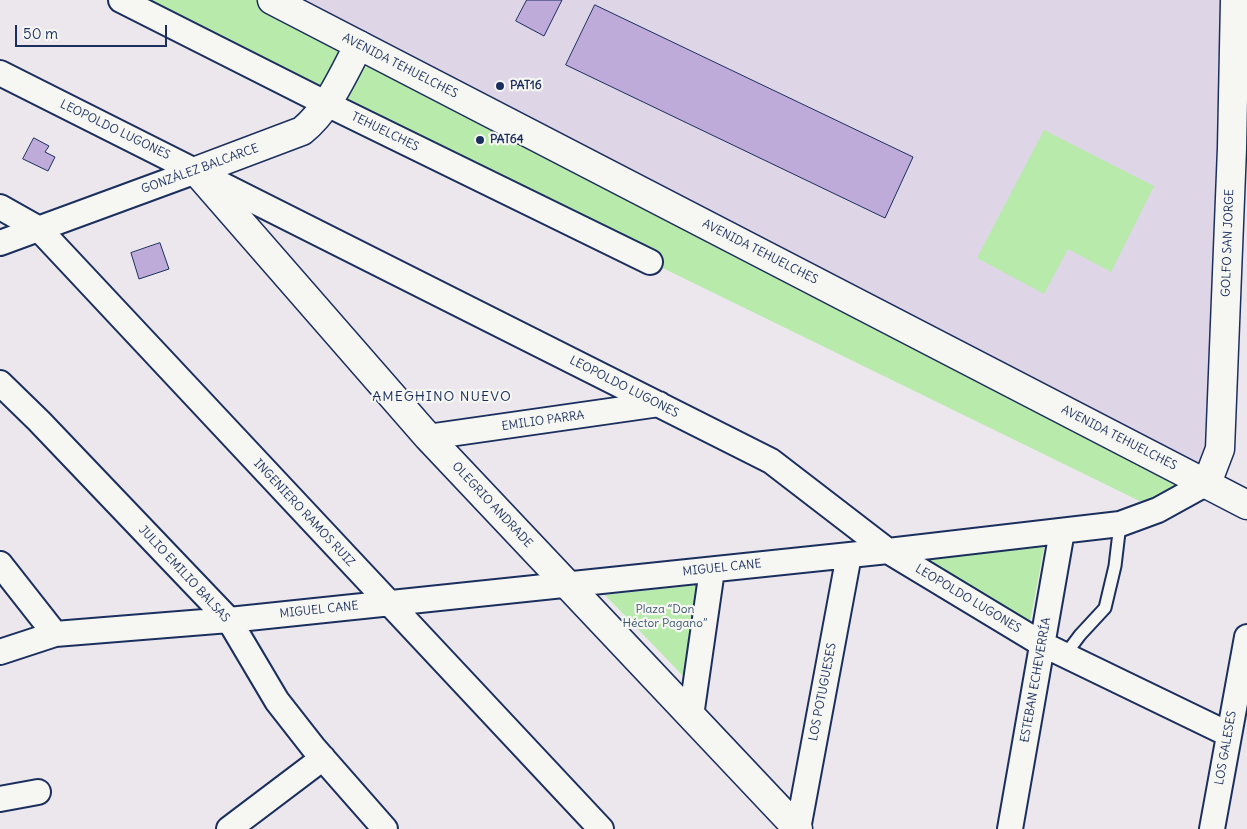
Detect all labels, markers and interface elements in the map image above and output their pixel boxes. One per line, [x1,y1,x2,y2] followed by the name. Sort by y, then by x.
[18,15,170,47] scale bar
[23,24,58,43] text: 50 m
[340,31,460,101] street label: AVENIDA TEHUELCHES
[510,79,542,93] place label: PAT16
[494,80,506,92] marker: PAT16
[58,97,172,163] street label: LEOPOLDO LUGONES
[349,109,421,155] street label: TEHUELCHES
[490,133,524,147] place label: PAT64
[474,134,486,146] marker: PAT64
[139,141,261,197] street label: GONZÁLEZ BALCARCE
[1219,189,1237,297] street label: GOLFO SAN JORGE
[700,217,820,287] street label: AVENIDA TEHUELCHES
[567,353,681,421] street label: LEOPOLDO LUGONES
[371,389,513,405] district label: AMEGHINO NUEVO
[1059,403,1179,473] street label: AVENIDA TEHUELCHES
[501,408,585,434] street label: EMILIO PARRA
[251,456,357,570] street label: INGENIERO RAMOS RUIZ
[449,459,535,551] street label: OLEGRIO ANDRADE
[135,523,233,625] street label: JULIO EMILIO BALSAS
[682,557,762,579] street label: MIGUEL CANE
[913,562,1023,636] street label: LEOPOLDO LUGONES
[279,599,359,621] street label: MIGUEL CANE
[622,603,708,631] park label: Plaza “Don Héctor Pagano”
[1018,616,1054,744] street label: ESTEBAN ECHEVERRÍA
[806,642,840,742] street label: LOS POTUGUESES
[1212,710,1240,786] street label: LOS GALESES

